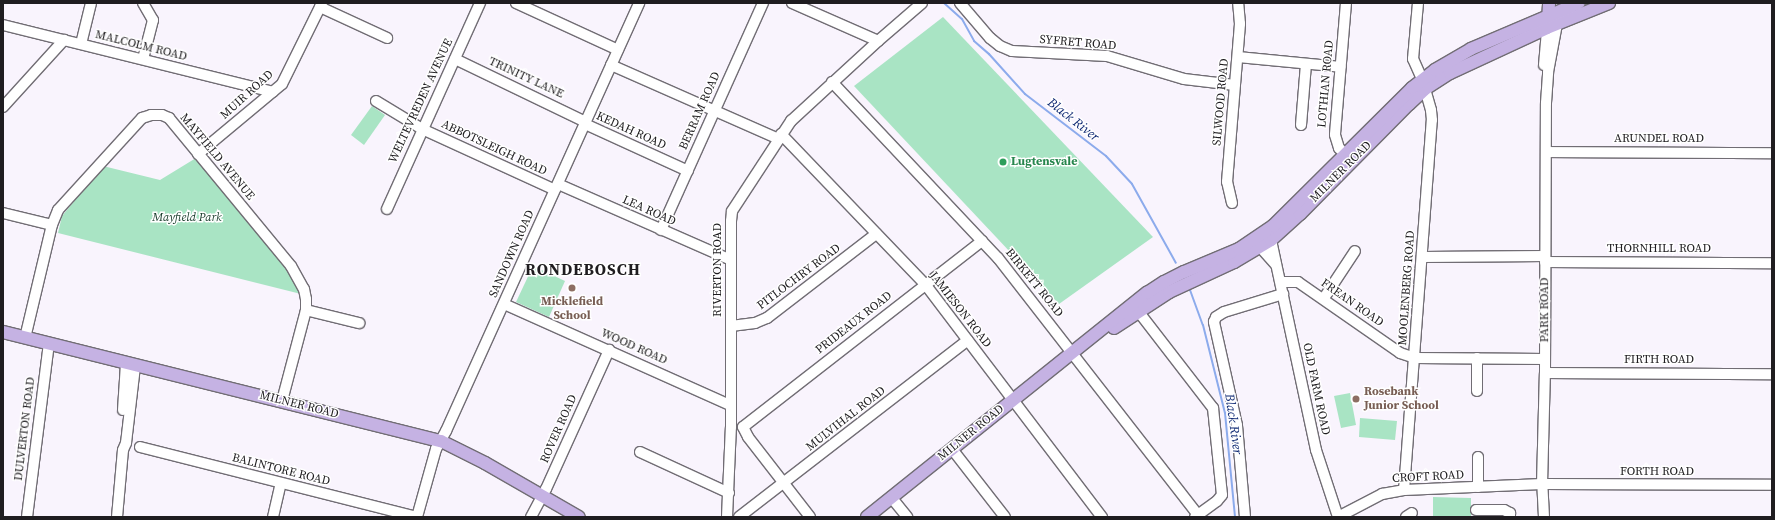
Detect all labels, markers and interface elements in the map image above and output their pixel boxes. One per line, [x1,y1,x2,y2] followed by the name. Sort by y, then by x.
[94,28,188,64] street label: MALCOLM ROAD
[1039,32,1117,54] street label: SYFRET ROAD
[386,36,456,166] street label: WELTEVREDEN AVENUE
[1315,40,1337,128] street label: LOTHIAN ROAD
[486,54,566,102] street label: TRINITY LANE
[1210,58,1232,146] street label: SILWOOD ROAD
[218,67,276,123] street label: MUIR ROAD
[676,70,724,152] street label: BERRAM ROAD
[1044,95,1102,145] water label: Black River
[594,109,668,153] street label: KEDAH ROAD
[177,111,257,203] street label: MAYFIELD AVENUE
[439,117,549,179] street label: ABBOTSLEIGH ROAD
[1614,132,1704,146] street label: ARUNDEL ROAD
[1307,138,1375,206] street label: MILNER ROAD
[1011,155,1077,169] place label: Lugtensvale
[998,157,1008,167] marker: Lugtensvale
[620,193,678,229] street label: LEA ROAD
[486,208,538,300] street label: SANDOWN ROAD
[152,211,222,225] park label: Mayfield Park
[711,223,725,317] street label: RIVERTON ROAD
[1396,230,1418,346] street label: MOOLENBERG ROAD
[754,241,844,313] street label: PITLOCHRY ROAD
[1607,242,1711,256] street label: THORNHILL ROAD
[1002,246,1066,320] street label: BIRKETT ROAD
[525,259,641,279] district label: RONDEBOSCH
[926,269,994,351] street label: JAMIESON ROAD
[1318,276,1386,330] street label: FREAN ROAD
[1538,278,1552,342] street label: PARK ROAD
[567,283,577,293] marker: Micklefield School
[813,289,895,357] street label: PRIDEAUX ROAD
[541,295,603,323] place label: Micklefield School
[599,326,669,368] street label: WOOD ROAD
[1299,342,1333,436] street label: OLD FARM ROAD
[1624,353,1694,367] street label: FIRTH ROAD
[12,376,38,482] street label: DULVERTON ROAD
[803,384,889,454] street label: MULVIHAL ROAD
[1364,385,1439,413] place label: Rosebank Junior School
[258,388,340,422] street label: MILNER ROAD
[537,393,581,465] street label: ROVER ROAD
[1221,393,1245,455] water label: Black River
[1351,394,1361,404] marker: Rosebank Junior School
[935,402,1007,464] street label: MILNER ROAD
[231,451,331,489] street label: BALINTORE ROAD
[1620,465,1694,479] street label: FORTH ROAD
[1391,468,1465,486] street label: CROFT ROAD

